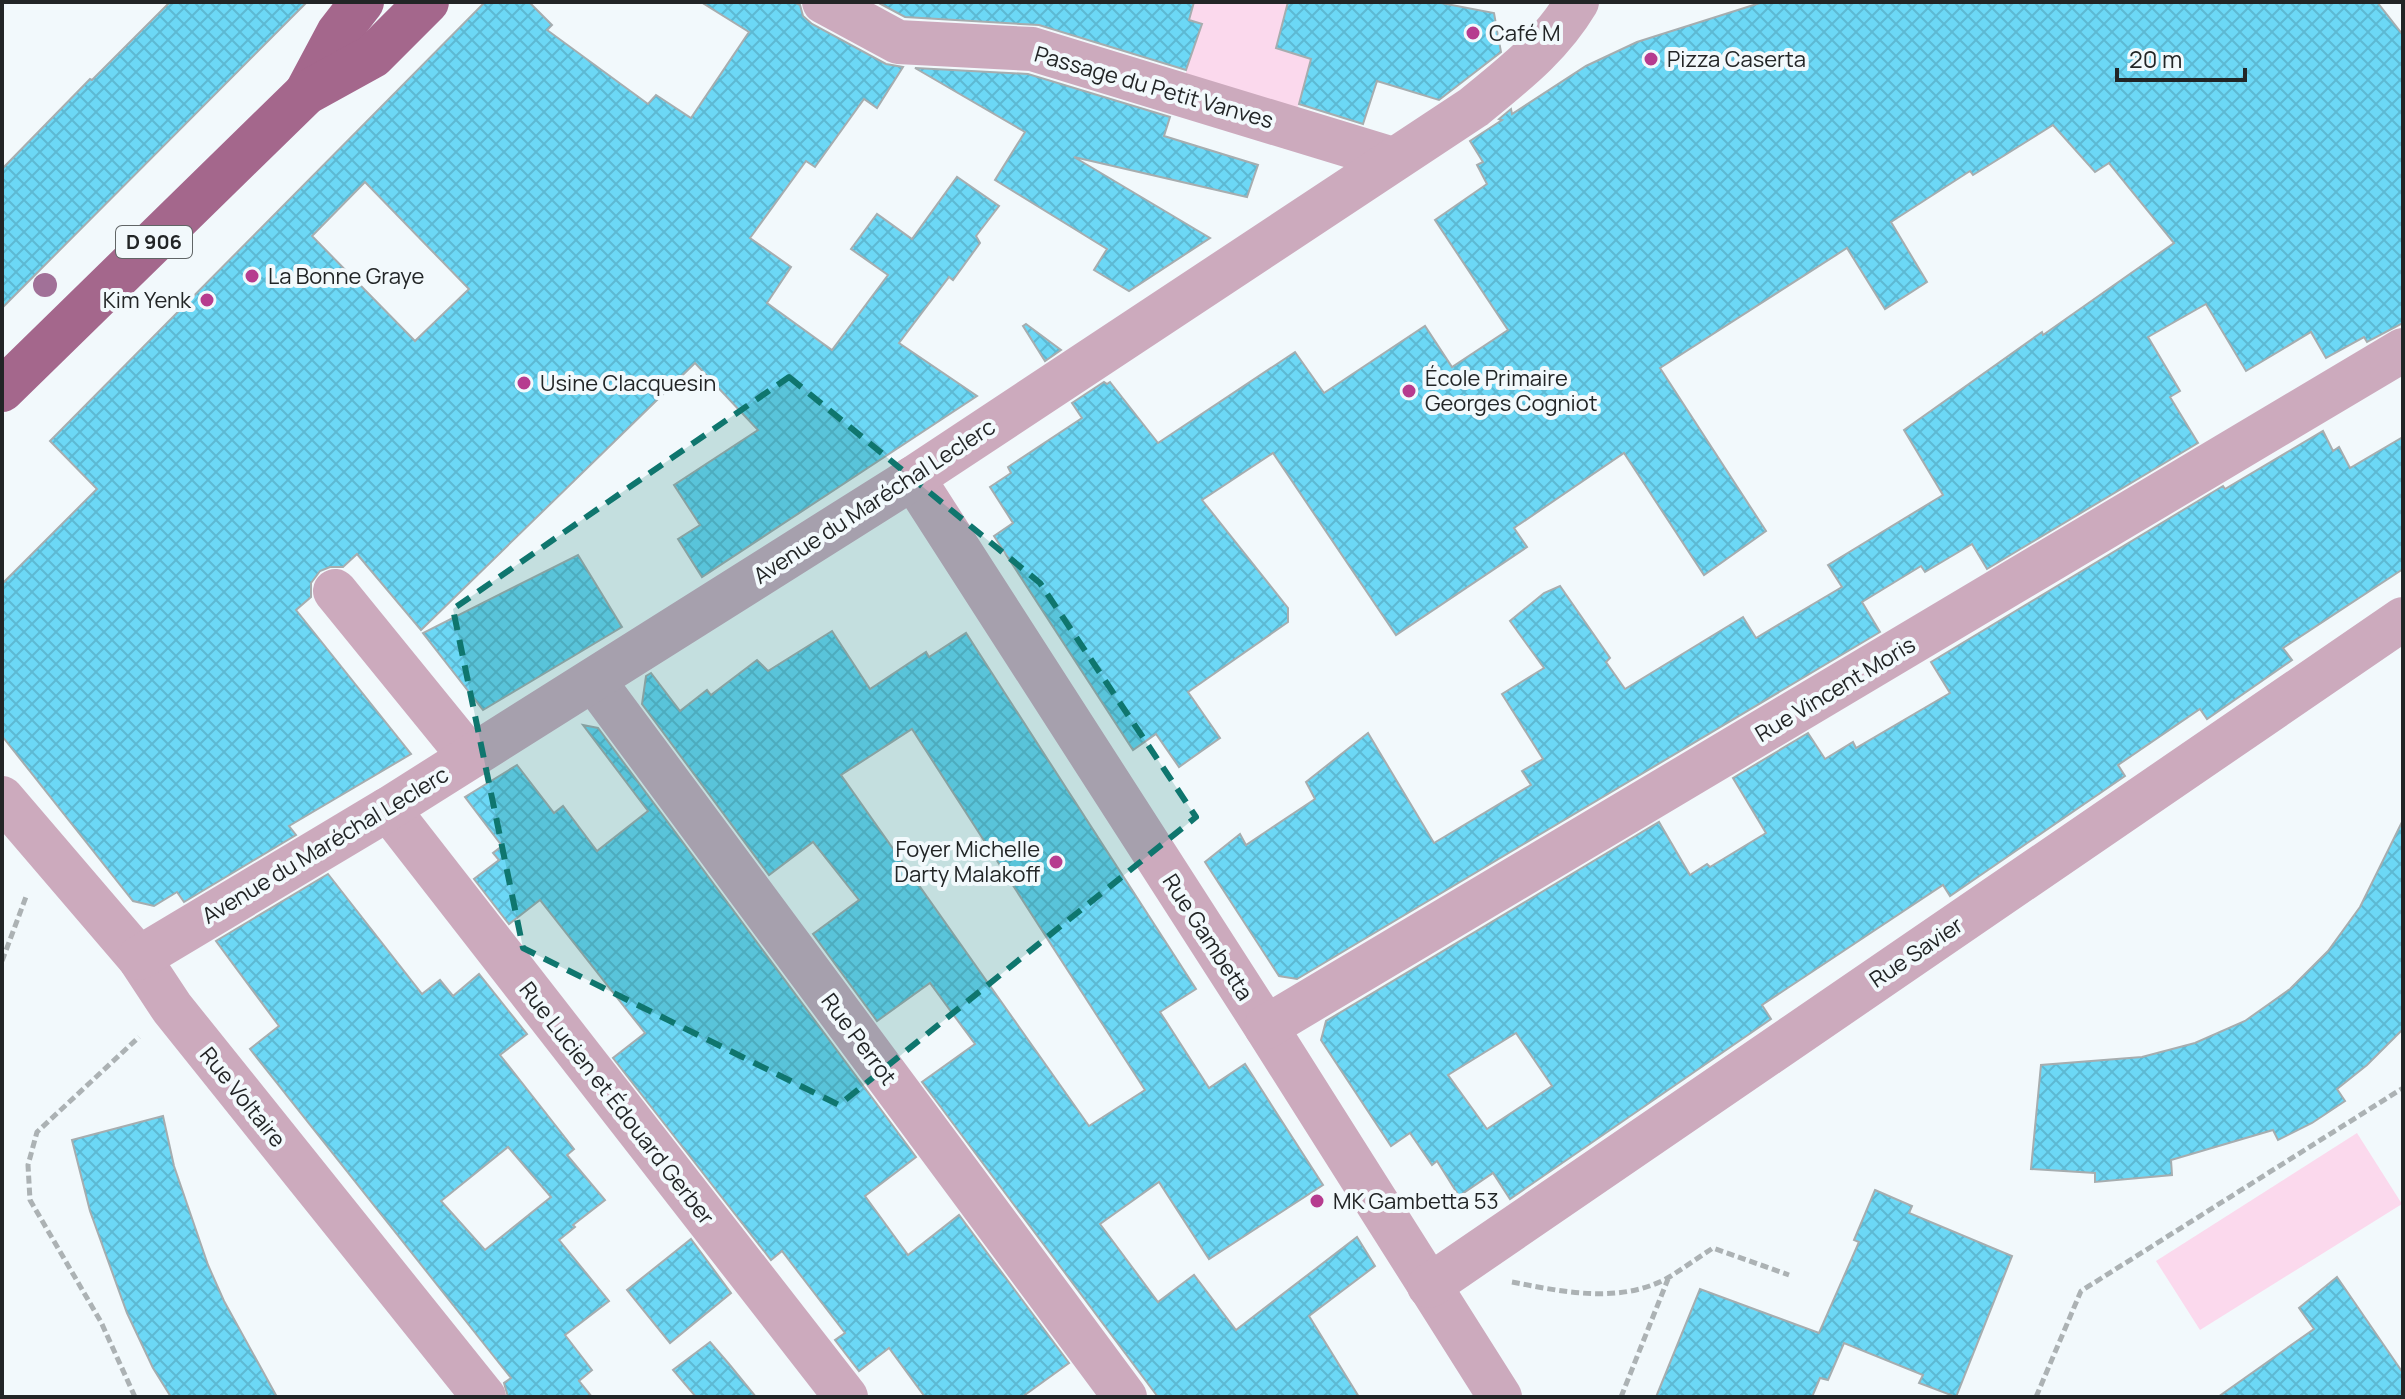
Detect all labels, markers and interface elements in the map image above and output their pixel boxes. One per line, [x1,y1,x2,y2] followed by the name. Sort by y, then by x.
[1489,18,1561,48] place label: Café M
[1464,24,1482,42] marker: Café M
[2117,32,2245,82] scale bar
[1031,39,1277,135] street label: Passage du Petit Vanves
[2129,42,2182,75] text: 20 m
[1667,44,1806,74] place label: Pizza Caserta
[1642,50,1660,68] marker: Pizza Caserta
[116,226,192,258] road number: D 906
[268,261,424,291] place label: La Bonne Graye
[243,267,261,285] marker: La Bonne Graye
[103,285,192,315] place label: Kim Yenk
[198,291,216,309] marker: Kim Yenk
[1425,363,1598,418] place label: École Primaire Georges Cogniot
[540,368,716,398] place label: Usine Clacquesin
[515,374,533,392] marker: Usine Clacquesin
[1400,382,1418,400] marker: École Primaire Georges Cogniot
[747,411,1001,591] street label: Avenue du Maréchal Leclerc
[1749,629,1921,749] street label: Rue Vincent Moris
[196,759,454,931] street label: Avenue du Maréchal Leclerc
[894,834,1040,889] place label: Foyer Michelle Darty Malakoff
[1047,853,1065,871] marker: Foyer Michelle Darty Malakoff
[1156,868,1260,1006] street label: Rue Gambetta
[1863,910,1969,994] street label: Rue Savier
[513,975,721,1231] street label: Rue Lucien et Édouard Gerber
[815,987,904,1091] street label: Rue Perrot
[193,1041,293,1154] street label: Rue Voltaire
[1333,1186,1499,1216] place label: MK Gambetta 53
[1308,1192,1326,1210] marker: MK Gambetta 53

